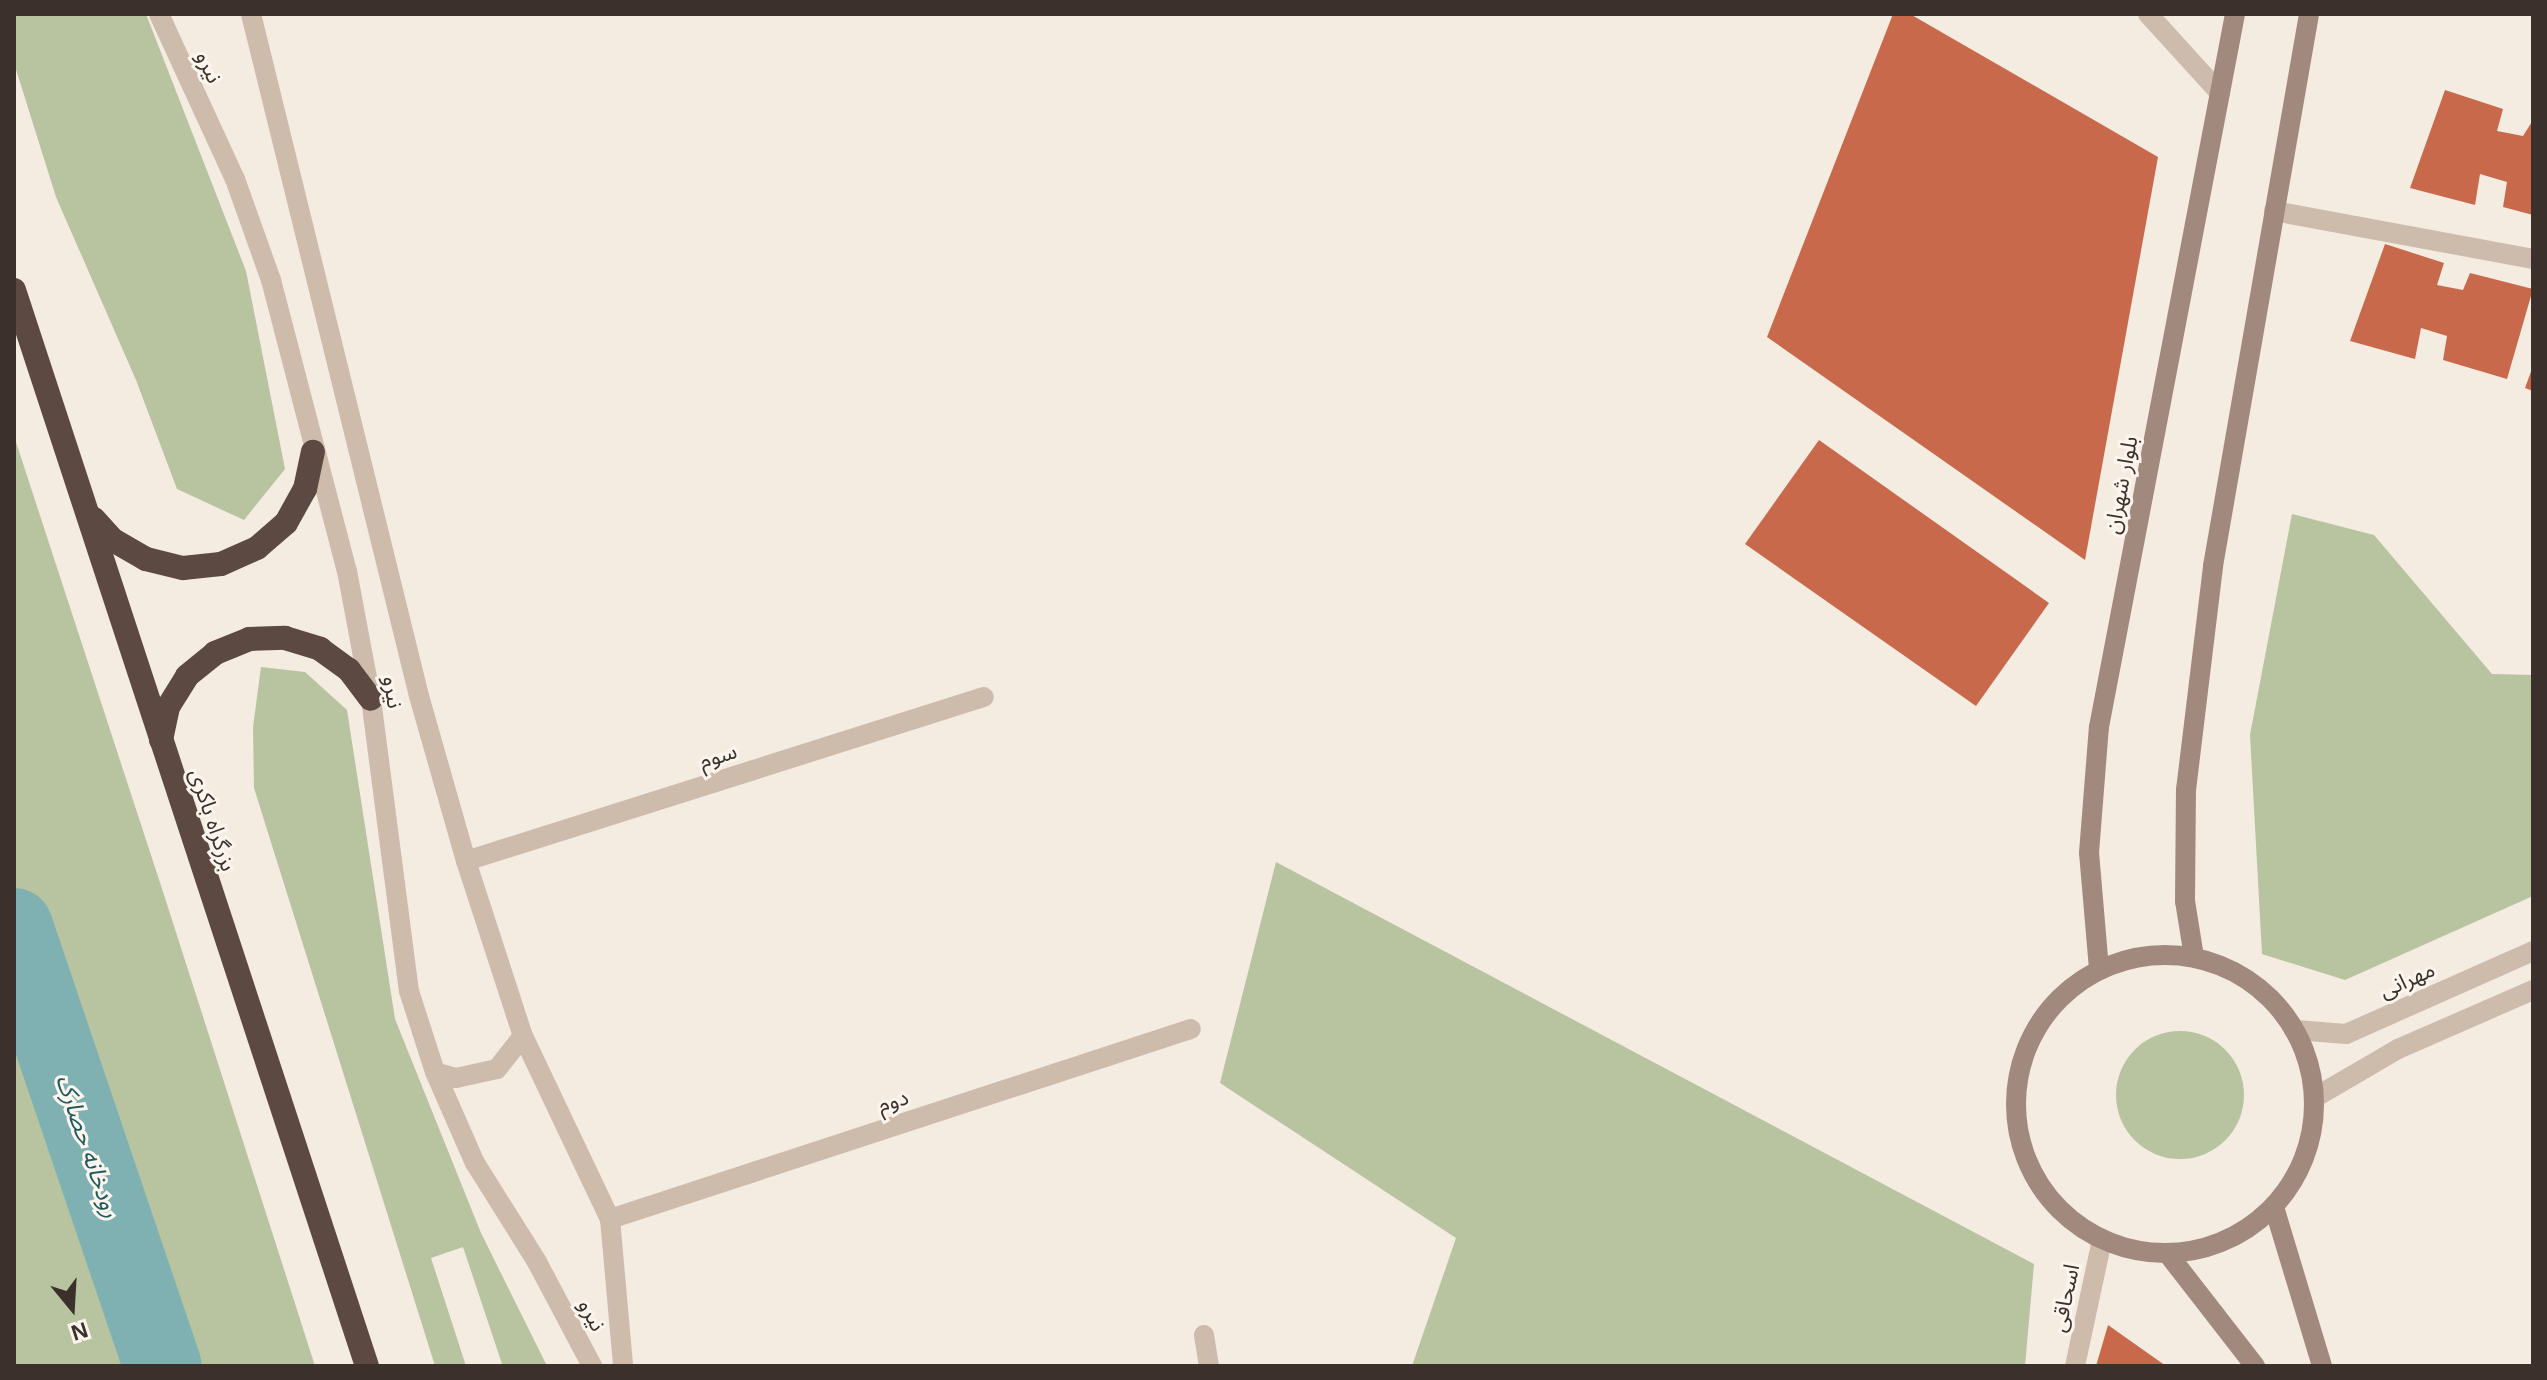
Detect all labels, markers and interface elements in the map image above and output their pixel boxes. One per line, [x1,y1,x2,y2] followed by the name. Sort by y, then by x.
[190,47,228,87] street label: نیرو
[2099,434,2143,536] street label: بلوار شهران
[377,674,409,710] street label: نیرو
[696,738,740,774] street label: سوم
[184,765,242,875] street label: بزرگراه باکری
[2375,956,2439,1004] street label: مهرانی
[50,1071,126,1221] water label: رودخانه حصارک
[874,1084,912,1118] street label: دوم
[2045,1262,2085,1334] street label: اسحاقی
[32,1268,112,1348] north arrow
[573,1294,611,1336] street label: نیرو
[68,1317,91,1346] text: N

